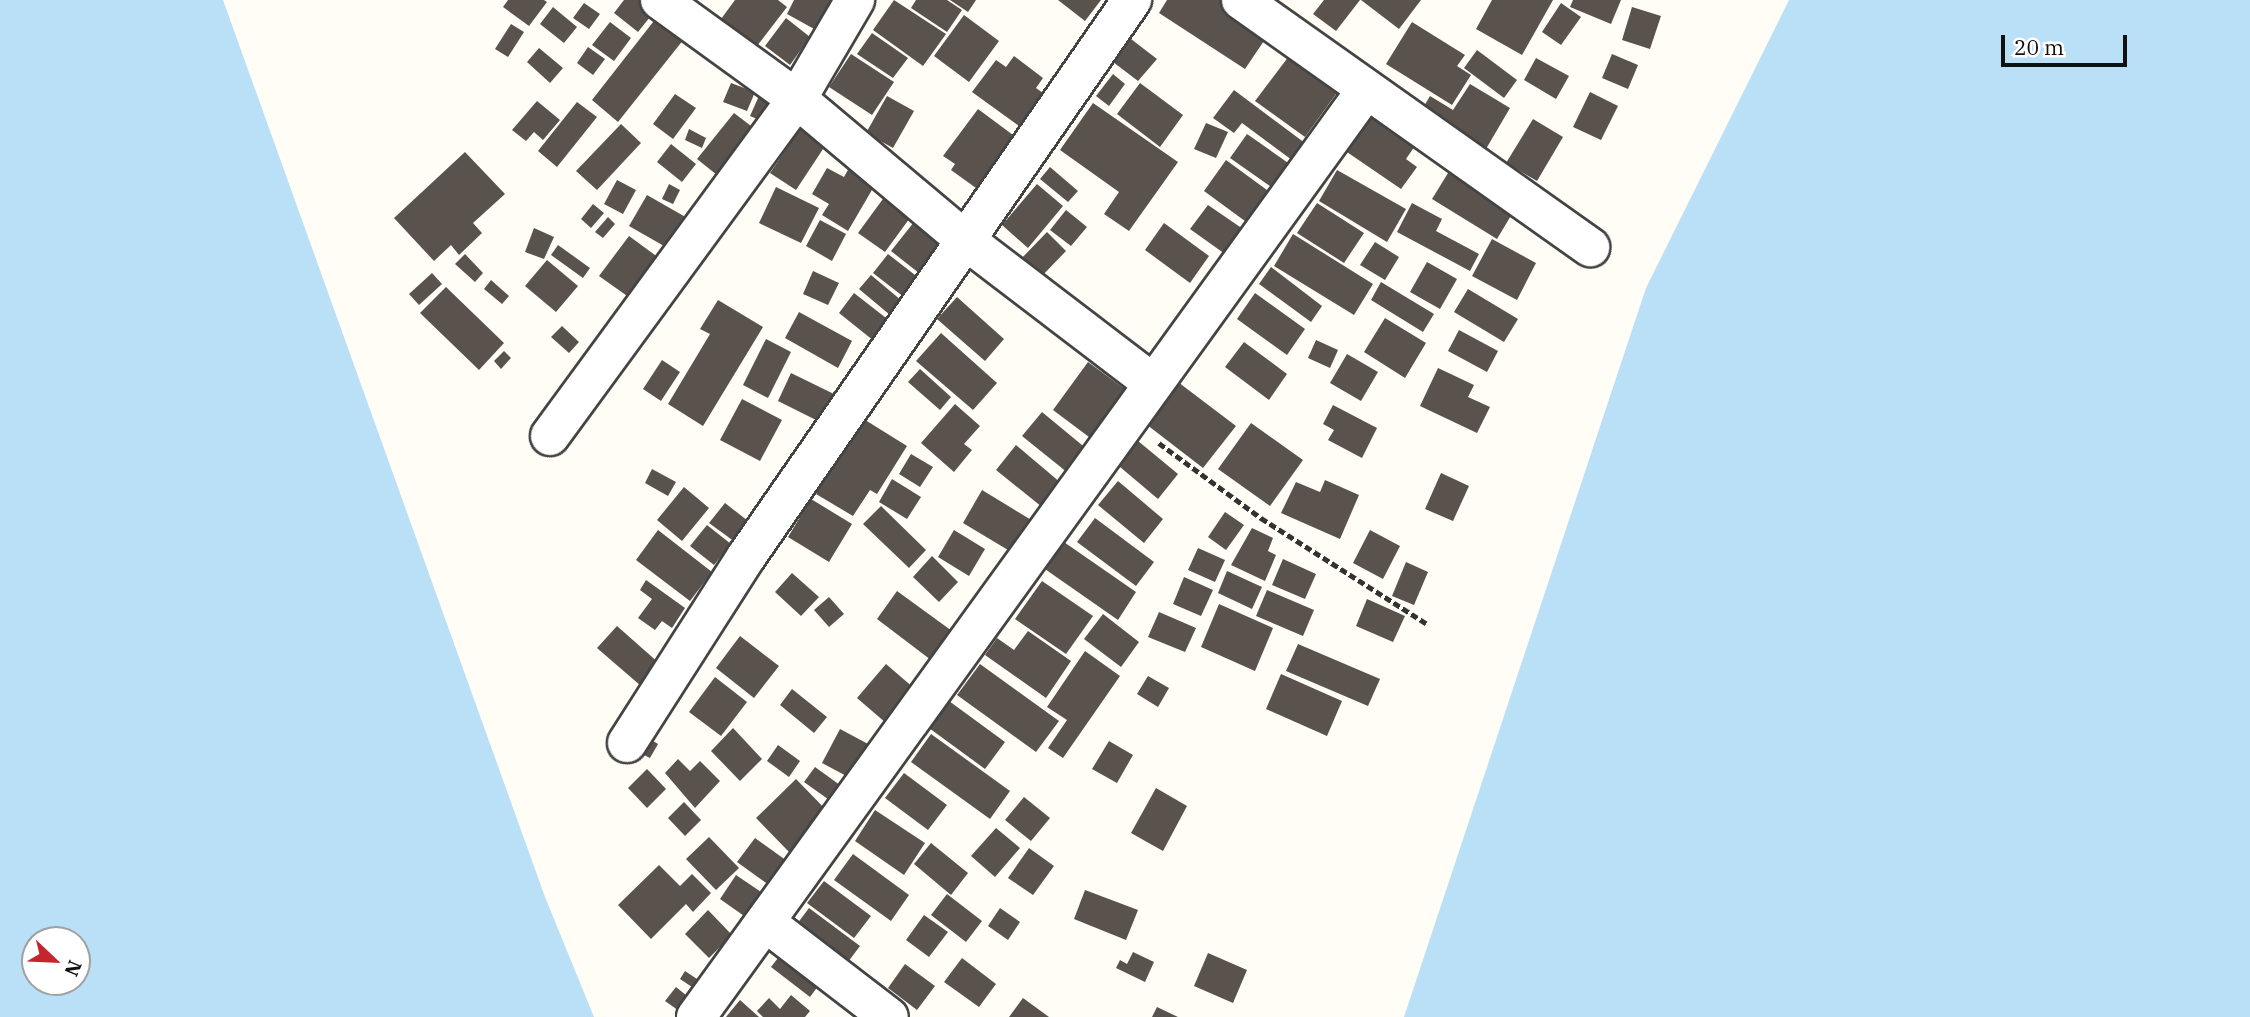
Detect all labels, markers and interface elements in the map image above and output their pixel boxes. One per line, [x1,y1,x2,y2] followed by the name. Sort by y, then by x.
[2005,21,2131,65] scale bar
[2014,33,2064,61] text: 20 m
[21,926,91,996] north arrow
[60,957,87,980] text: N

